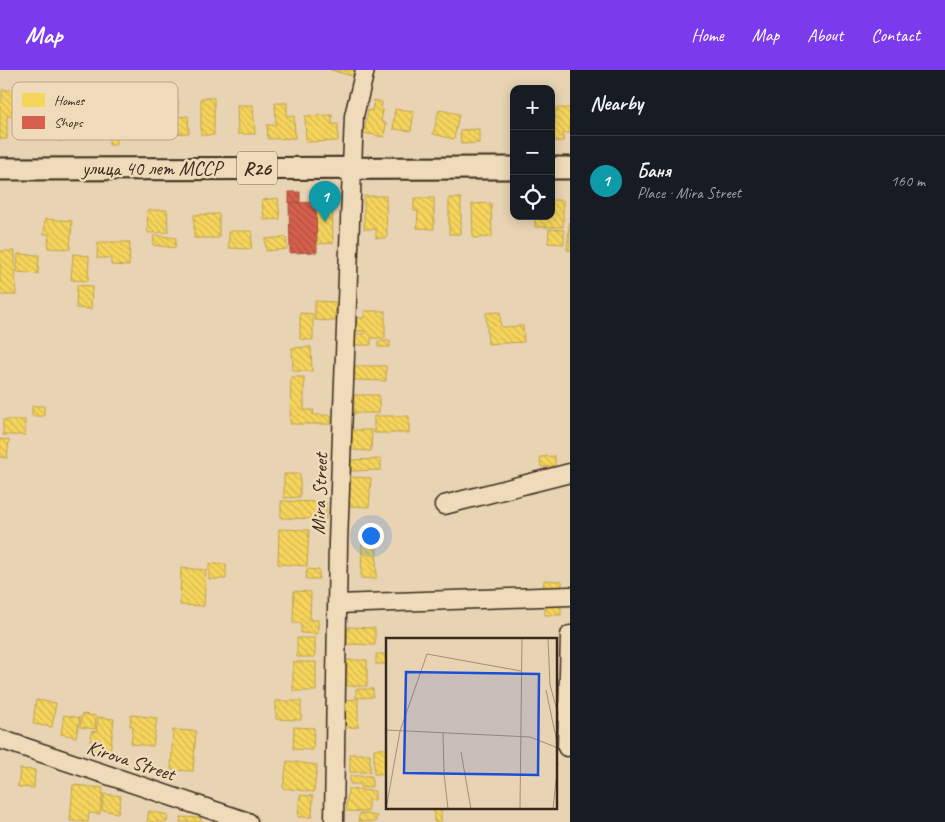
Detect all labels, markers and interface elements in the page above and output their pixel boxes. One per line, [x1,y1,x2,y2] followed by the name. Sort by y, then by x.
[25,20,62,50] text: Map
[691,24,724,46] text: Home
[752,24,779,46] text: Map
[807,24,843,46] text: About
[871,24,920,46] text: Contact
[12,82,178,140] legend
[510,85,555,220] map controls
[510,85,555,130] button: +
[590,90,643,116] text: Nearby
[54,92,85,109] text: Homes
[54,114,84,131] text: Shops
[510,130,555,175] button: −
[237,152,277,185] road number: R26
[81,156,224,181] street label: улица 40 лет МССР
[637,159,671,183] text: Баня
[602,171,610,191] text: 1
[891,171,925,191] text: 160 m
[510,175,555,220] button: locate
[309,181,341,222] pin: 1
[637,183,741,203] text: Place · Mira Street
[306,450,333,535] street label: Mira Street
[358,523,384,549] your location
[386,638,558,810] inset map
[84,735,180,787] street label: Kirova Street

